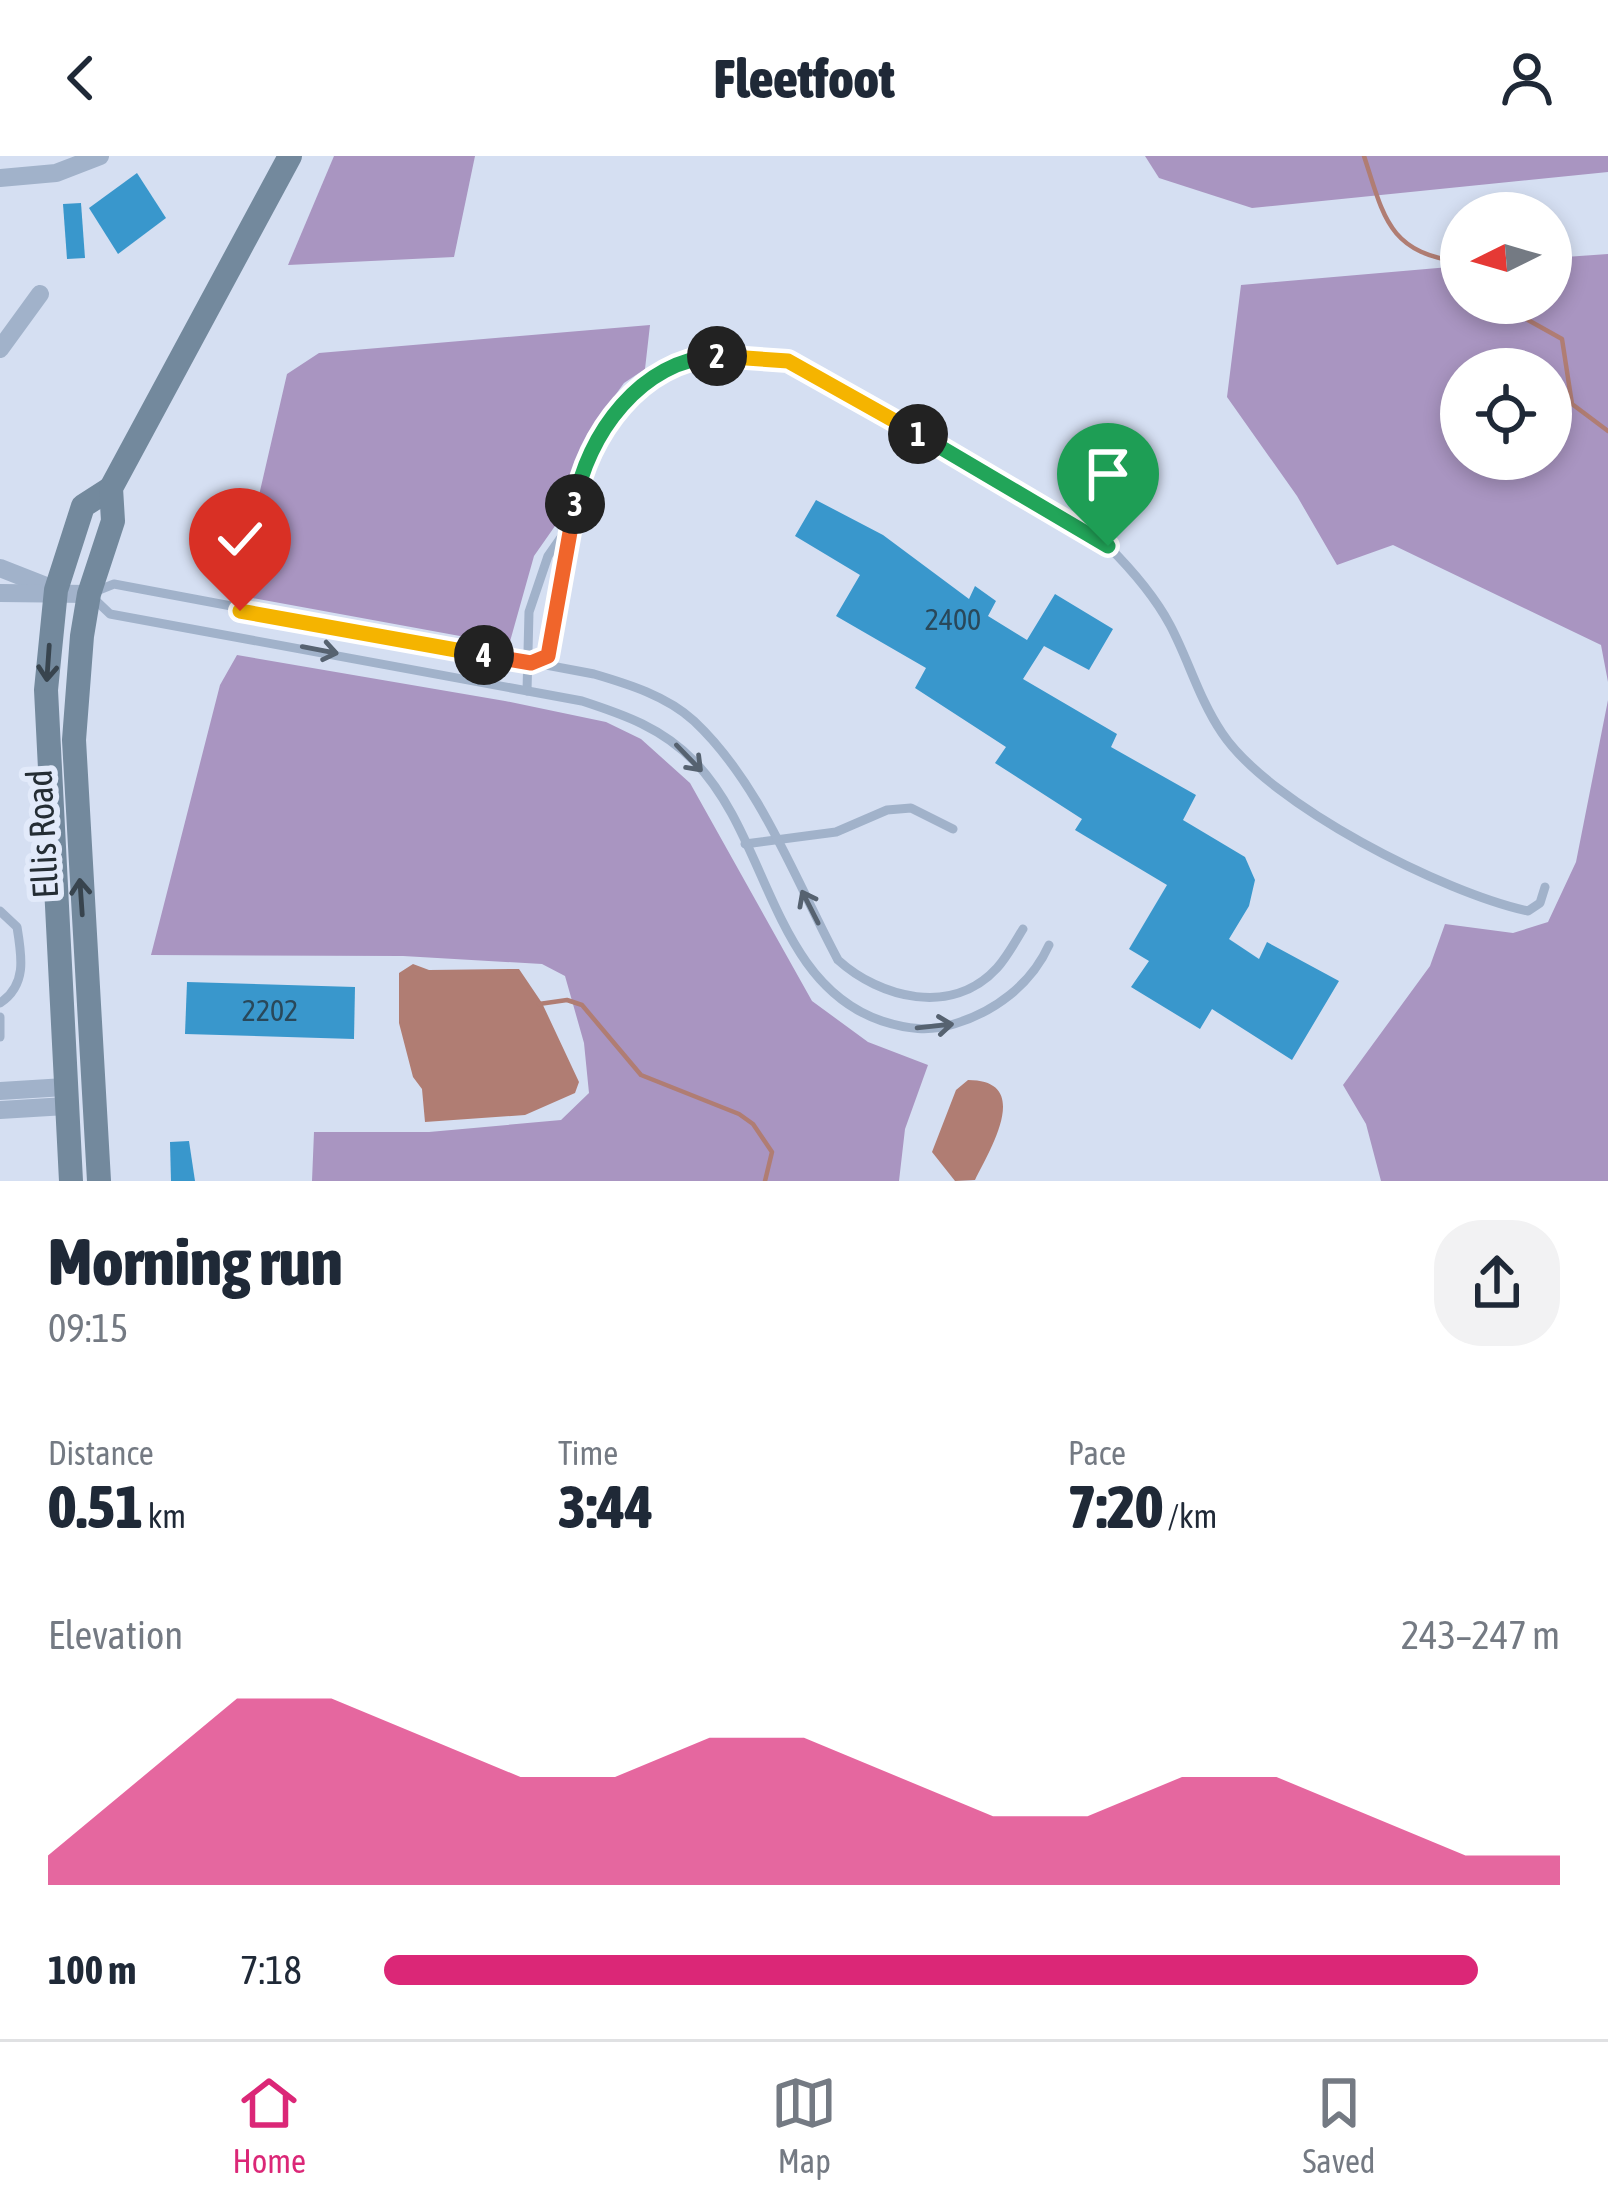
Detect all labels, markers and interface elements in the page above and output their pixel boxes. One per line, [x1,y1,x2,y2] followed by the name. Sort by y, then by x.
[48,45,114,111] icon: back
[1494,45,1560,111] icon: person
[713,48,895,109] text: Fleetfoot
[1440,192,1572,324] north arrow
[1440,192,1572,480] map controls
[687,326,747,386] pin: 2
[709,337,725,375] text: 2
[1440,348,1572,480] button: locate
[888,404,948,464] pin: 1
[910,415,926,453] text: 1
[1057,423,1159,546] pin
[1075,441,1141,507] icon: arrive
[545,474,605,534] pin: 3
[567,485,583,523] text: 3
[189,488,291,611] pin
[207,506,273,572] icon: check
[925,602,981,636] house number: 2400
[454,625,514,685] pin: 4
[476,636,492,674] text: 4
[300,640,339,662] one-way arrow
[36,643,59,682] one-way arrow
[674,743,702,772] one-way arrow
[18,768,66,900] street label: Ellis Road
[69,878,92,917] one-way arrow
[798,891,821,926] one-way arrow
[242,993,298,1027] house number: 2202
[915,1014,954,1037] one-way arrow
[1434,1220,1560,1346] button: share
[48,1223,343,1299] text: Morning run
[48,1306,128,1350] text: 09:15
[48,1434,154,1472] text: Distance
[558,1434,618,1472] text: Time
[1068,1434,1126,1472] text: Pace
[48,1472,143,1541] text: 0.51
[558,1472,653,1541] text: 3:44
[1068,1472,1163,1541] text: 7:20
[143,1497,186,1535] text: km
[1163,1497,1217,1535] text: /km
[48,1613,183,1657] text: Elevation
[1401,1613,1560,1657] text: 243–247 m
[48,1948,136,1992] text: 100 m
[240,1948,302,1992] text: 7:18
[233,2070,306,2180] tab: Home
[771,2070,837,2180] tab: Map
[1302,2070,1375,2180] tab: Saved

